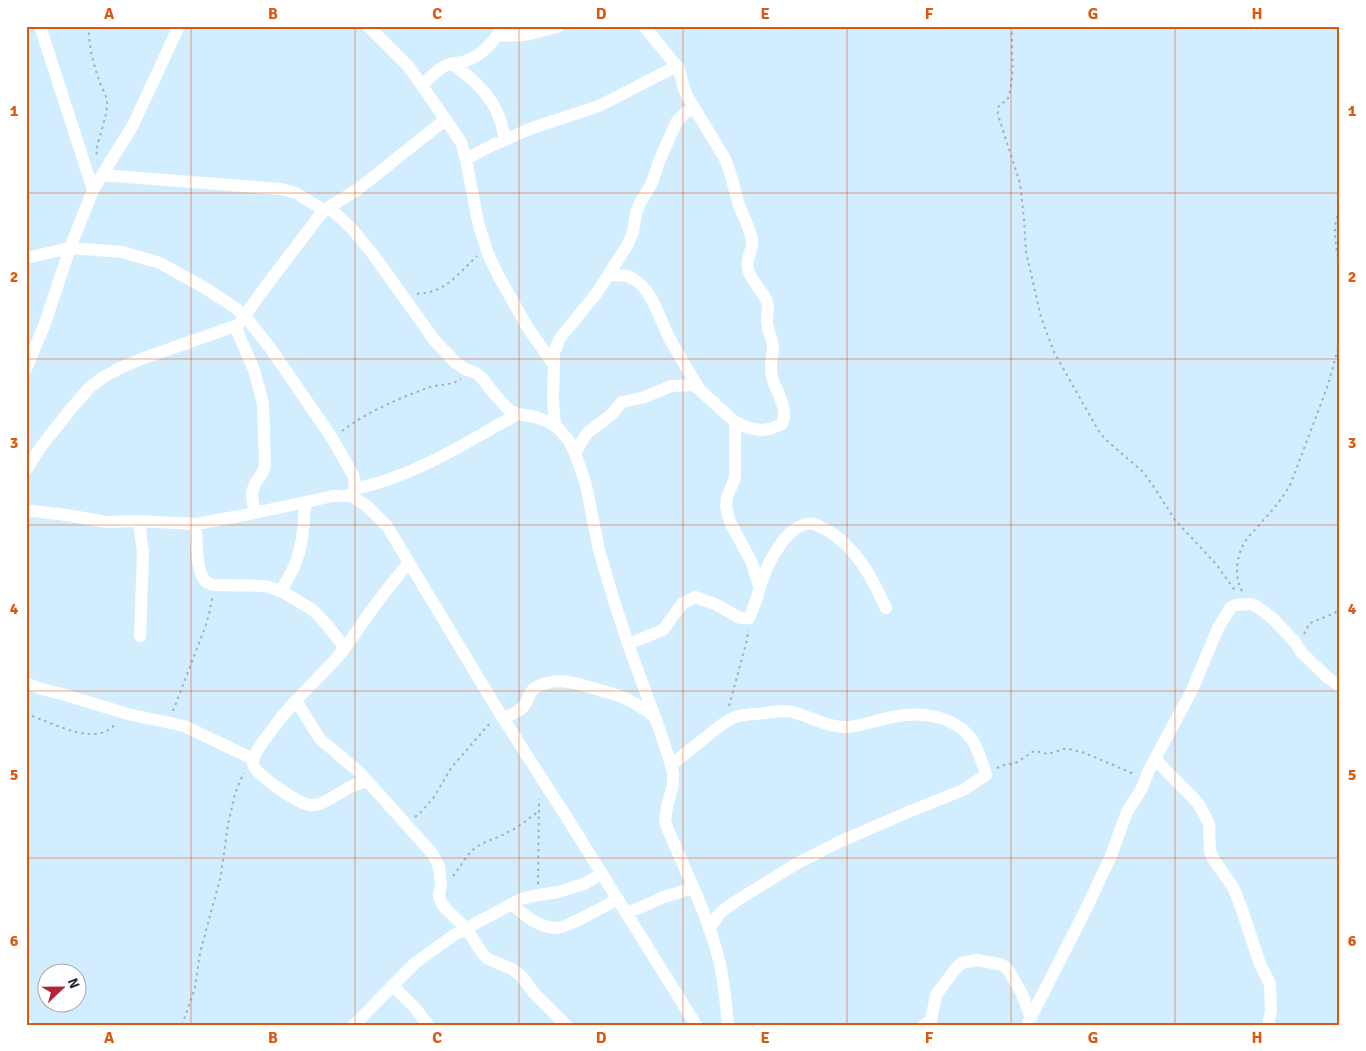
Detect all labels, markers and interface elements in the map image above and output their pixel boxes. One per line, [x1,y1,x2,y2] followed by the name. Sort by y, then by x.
[104,4,115,24] text: A
[268,4,278,24] text: B
[432,4,442,24] text: C
[596,4,607,24] text: D
[760,4,770,24] text: E
[925,4,934,24] text: F
[1088,4,1098,24] text: G
[1252,4,1262,24] text: H
[10,101,19,121] text: 1
[1348,101,1357,121] text: 1
[10,267,18,287] text: 2
[1348,267,1356,287] text: 2
[10,433,18,453] text: 3
[1348,433,1356,453] text: 3
[10,599,19,619] text: 4
[1348,599,1357,619] text: 4
[10,765,18,785] text: 5
[1348,765,1356,785] text: 5
[10,931,19,951] text: 6
[1348,931,1357,951] text: 6
[38,964,88,1014] north arrow
[64,976,83,991] text: N
[104,1028,115,1048] text: A
[268,1028,278,1048] text: B
[432,1028,442,1048] text: C
[596,1028,607,1048] text: D
[760,1028,770,1048] text: E
[925,1028,934,1048] text: F
[1088,1028,1098,1048] text: G
[1252,1028,1262,1048] text: H

